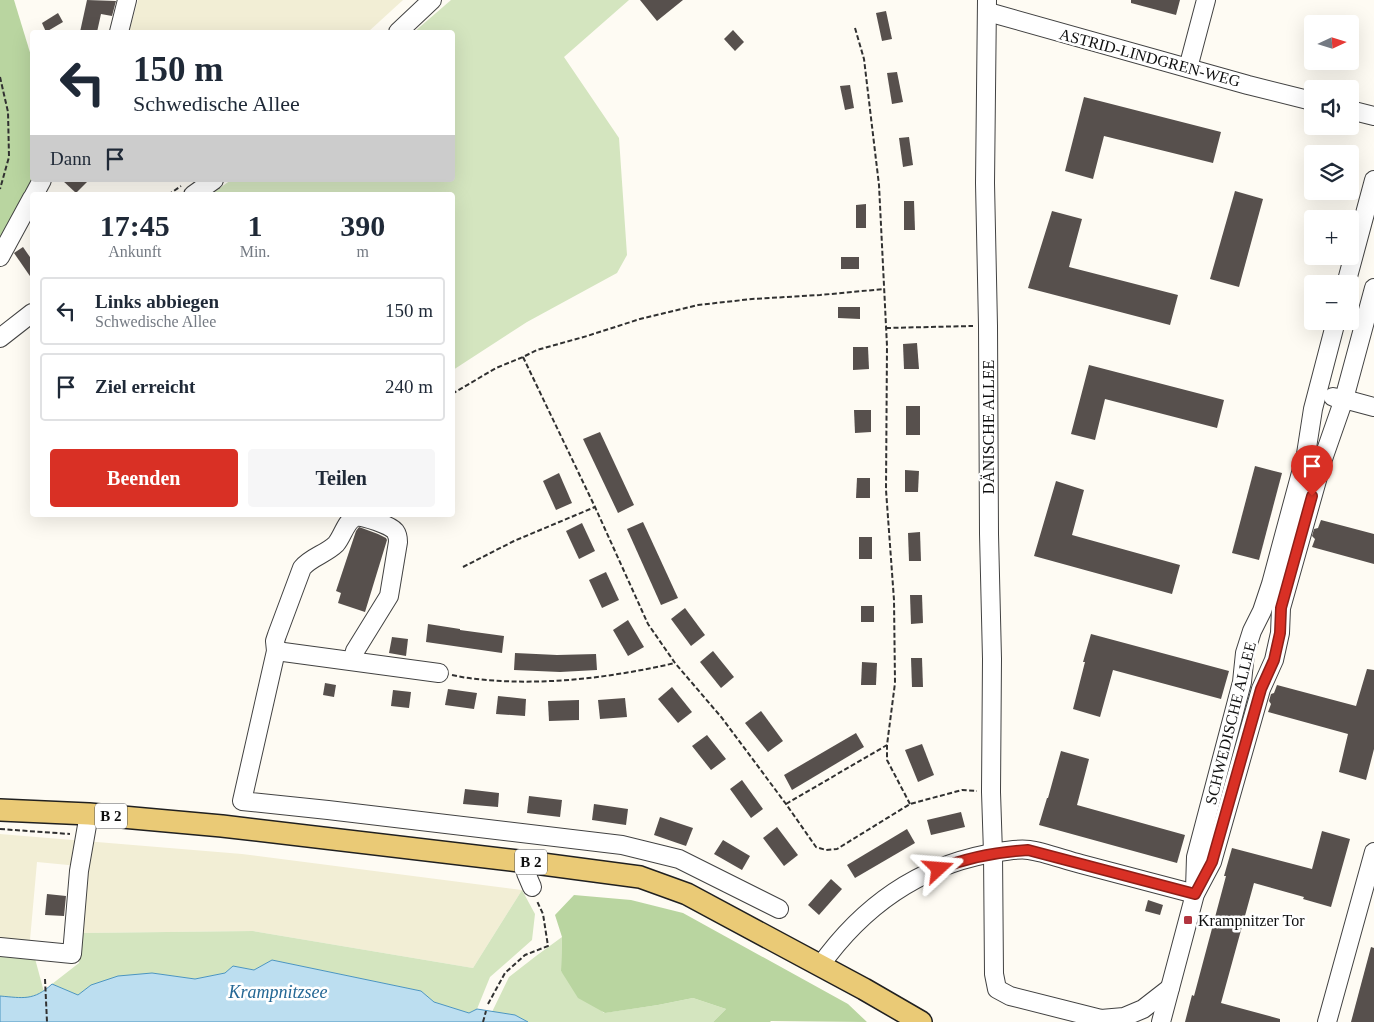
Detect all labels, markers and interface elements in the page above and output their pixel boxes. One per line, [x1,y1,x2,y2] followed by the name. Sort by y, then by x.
[1304,15,1359,70] north arrow
[1304,15,1359,330] map controls
[1058,25,1243,90] street label: ASTRID-LINDGREN-WEG
[50,50,115,115] icon: left
[133,50,223,89] text: 150 m
[1304,80,1359,135] button: sound
[133,91,300,116] text: Schwedische Allee
[101,145,129,173] icon: arrive
[1304,145,1359,200] button: layers
[50,148,91,169] text: Dann
[100,209,170,242] text: 17:45
[247,209,262,242] text: 1
[340,209,385,242] text: 390
[1304,210,1359,265] button: +
[108,243,161,260] text: Ankunft
[240,243,270,260] text: Min.
[356,243,369,260] text: m
[1304,275,1359,330] button: −
[95,291,219,312] text: Links abbiegen
[52,297,80,325] icon: left
[385,300,433,321] text: 150 m
[95,313,216,330] text: Schwedische Allee
[980,360,997,494] street label: DÄNISCHE ALLEE
[52,373,80,401] icon: arrive
[95,376,195,397] text: Ziel erreicht
[385,376,433,397] text: 240 m
[1291,445,1333,496] pin
[50,449,238,507] button: Beenden
[248,449,435,507] button: Teilen
[1298,452,1326,480] icon: arrive
[1202,640,1259,806] street label: SCHWEDISCHE ALLEE
[95,804,127,828] road number: B 2
[912,842,964,894] position arrow
[515,850,547,874] road number: B 2
[1198,912,1305,930] place label: Krampnitzer Tor
[1182,914,1194,926] marker: Krampnitzer Tor
[228,982,328,1002] water label: Krampnitzsee

